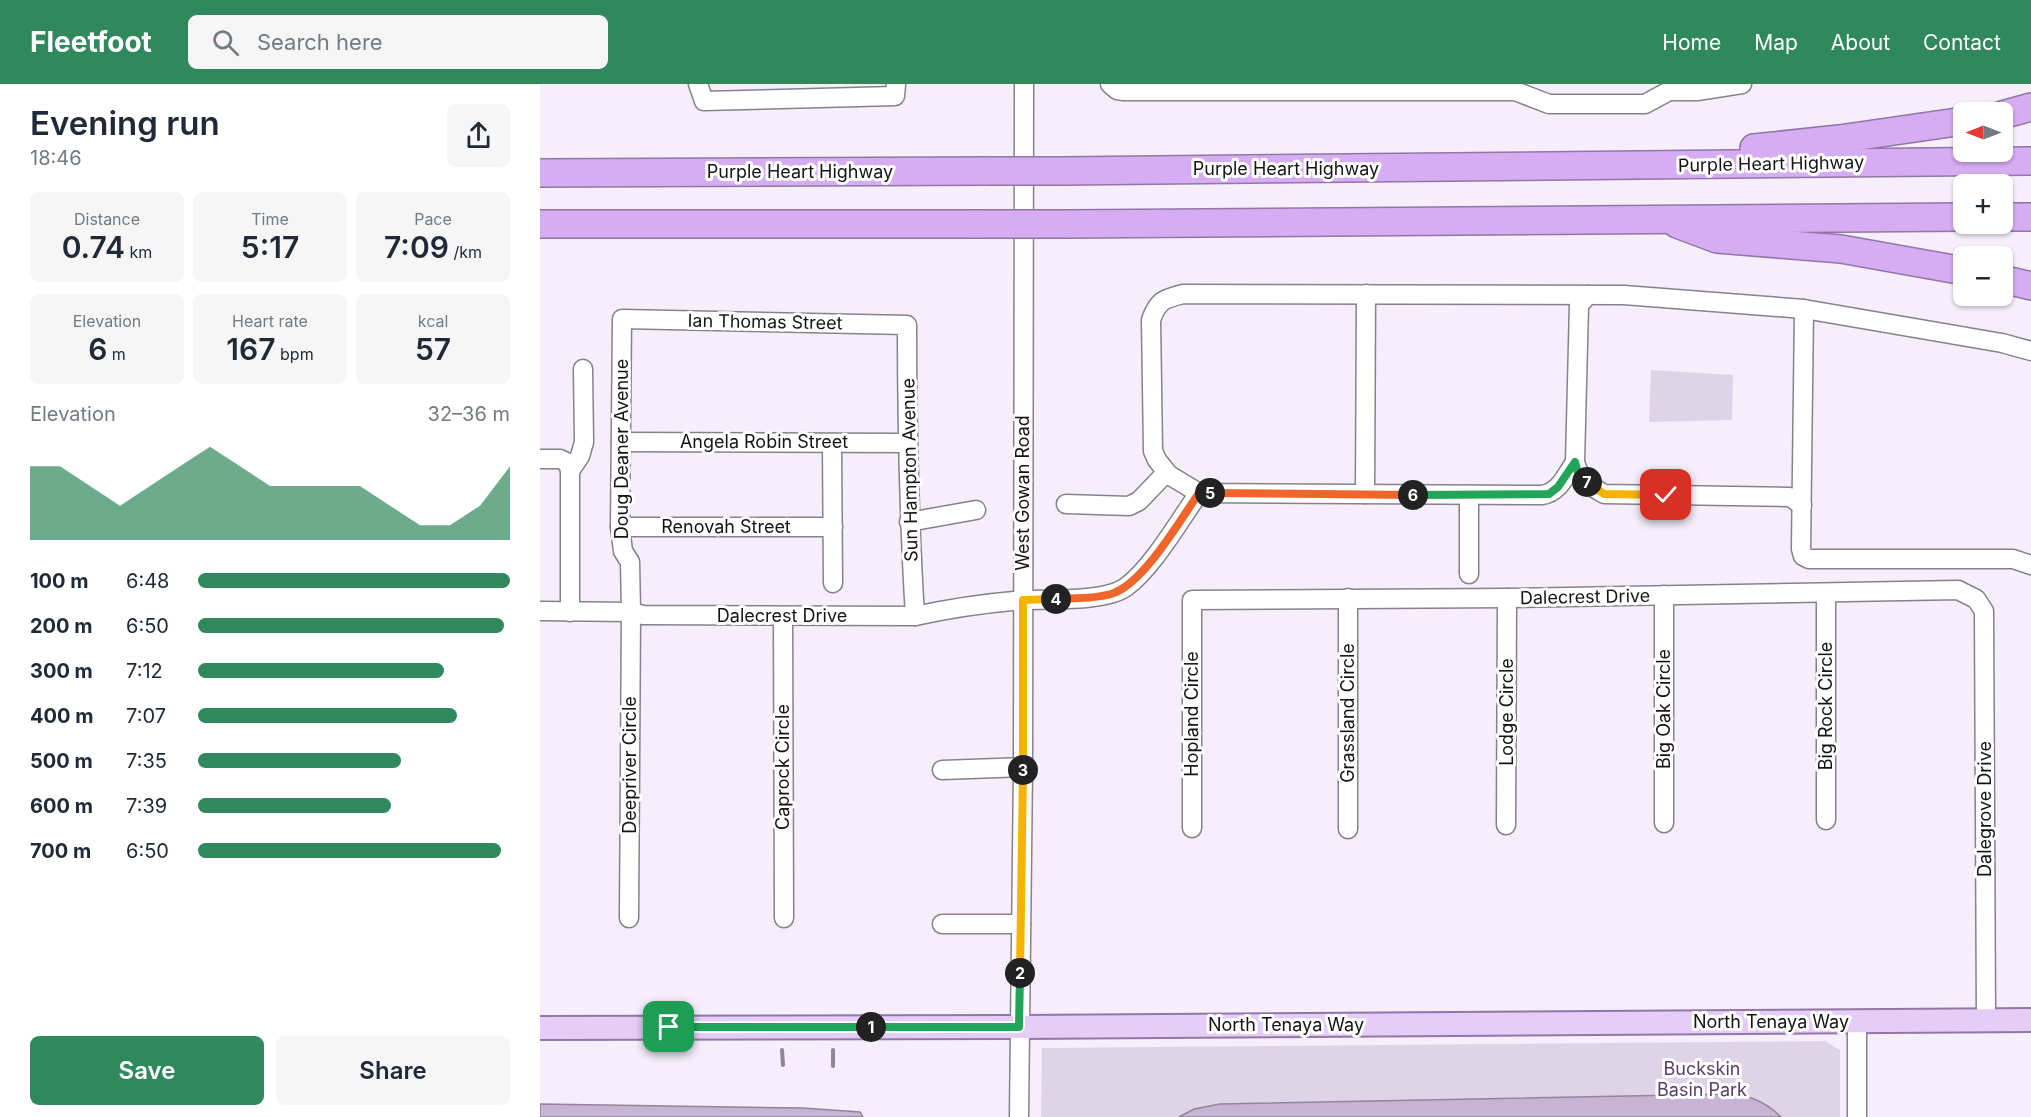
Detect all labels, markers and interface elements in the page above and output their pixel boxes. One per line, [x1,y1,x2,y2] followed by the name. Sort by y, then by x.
[188,15,608,69] search box
[30,25,152,59] text: Fleetfoot
[209,26,242,59] icon: search
[257,29,383,55] text: Search here
[1662,30,1721,55] text: Home
[1754,30,1798,55] text: Map
[1831,30,1890,55] text: About
[1923,30,2001,55] text: Contact
[1953,102,2013,162] north arrow
[1953,102,2013,306] map controls
[30,103,220,143] text: Evening run
[447,104,510,167] button: share
[30,146,82,170] text: 18:46
[1678,151,1864,176] street label: Purple Heart Highway
[1193,158,1379,179] street label: Purple Heart Highway
[707,161,893,182] street label: Purple Heart Highway
[1953,174,2013,234] button: +
[74,209,140,229] text: Distance
[251,209,289,229] text: Time
[414,209,452,229] text: Pace
[62,229,125,265] text: 0.74
[241,229,299,265] text: 5:17
[384,229,449,265] text: 7:09
[125,242,152,262] text: km
[449,242,482,262] text: /km
[1953,246,2013,306] button: −
[687,310,843,333] street label: Ian Thomas Street
[73,311,141,331] text: Elevation
[232,311,308,331] text: Heart rate
[418,311,448,331] text: kcal
[88,331,107,367] text: 6
[226,331,276,367] text: 167
[415,331,451,367] text: 57
[107,344,126,364] text: m
[276,344,314,364] text: bpm
[611,359,632,539] street label: Doug Deaner Avenue
[897,378,922,562] street label: Sun Hampton Avenue
[30,402,116,426] text: Elevation
[428,402,510,426] text: 32–36 m
[1012,415,1033,571] street label: West Gowan Road
[680,431,848,452] street label: Angela Robin Street
[1572,467,1602,497] pin: 7
[1640,469,1691,520] pin
[1582,472,1592,492] text: 7
[1195,478,1225,508] pin: 5
[1649,478,1682,511] icon: check
[1398,480,1428,510] pin: 6
[1205,483,1215,503] text: 5
[1408,485,1418,505] text: 6
[661,516,791,537] street label: Renovah Street
[30,569,89,593] text: 100 m
[126,569,169,593] text: 6:48
[1041,584,1071,614] pin: 4
[1520,585,1650,608] street label: Dalecrest Drive
[1051,589,1061,609] text: 4
[717,605,847,626] street label: Dalecrest Drive
[30,614,93,638] text: 200 m
[126,614,169,638] text: 6:50
[1815,642,1836,770] street label: Big Rock Circle
[1337,643,1358,783] street label: Grassland Circle
[1653,649,1674,769] street label: Big Oak Circle
[1181,651,1202,777] street label: Hopland Circle
[1496,658,1517,766] street label: Lodge Circle
[30,659,93,683] text: 300 m
[126,659,163,683] text: 7:12
[619,696,640,834] street label: Deepriver Circle
[30,704,94,728] text: 400 m
[126,704,166,728] text: 7:07
[772,704,793,830] street label: Caprock Circle
[1974,741,1995,877] street label: Dalegrove Drive
[30,749,93,773] text: 500 m
[126,749,167,773] text: 7:35
[1008,755,1038,785] pin: 3
[1018,760,1028,780] text: 3
[30,794,93,818] text: 600 m
[126,794,167,818] text: 7:39
[30,839,91,863] text: 700 m
[126,839,169,863] text: 6:50
[1005,958,1035,988] pin: 2
[1015,963,1025,983] text: 2
[643,1001,694,1052] pin
[652,1010,685,1043] icon: arrive
[1693,1011,1849,1032] street label: North Tenaya Way
[856,1012,886,1042] pin: 1
[1208,1014,1364,1035] street label: North Tenaya Way
[868,1017,874,1037] text: 1
[30,1036,264,1105] button: Save
[276,1036,510,1105] button: Share
[1657,1058,1747,1100] park label: Buckskin Basin Park

